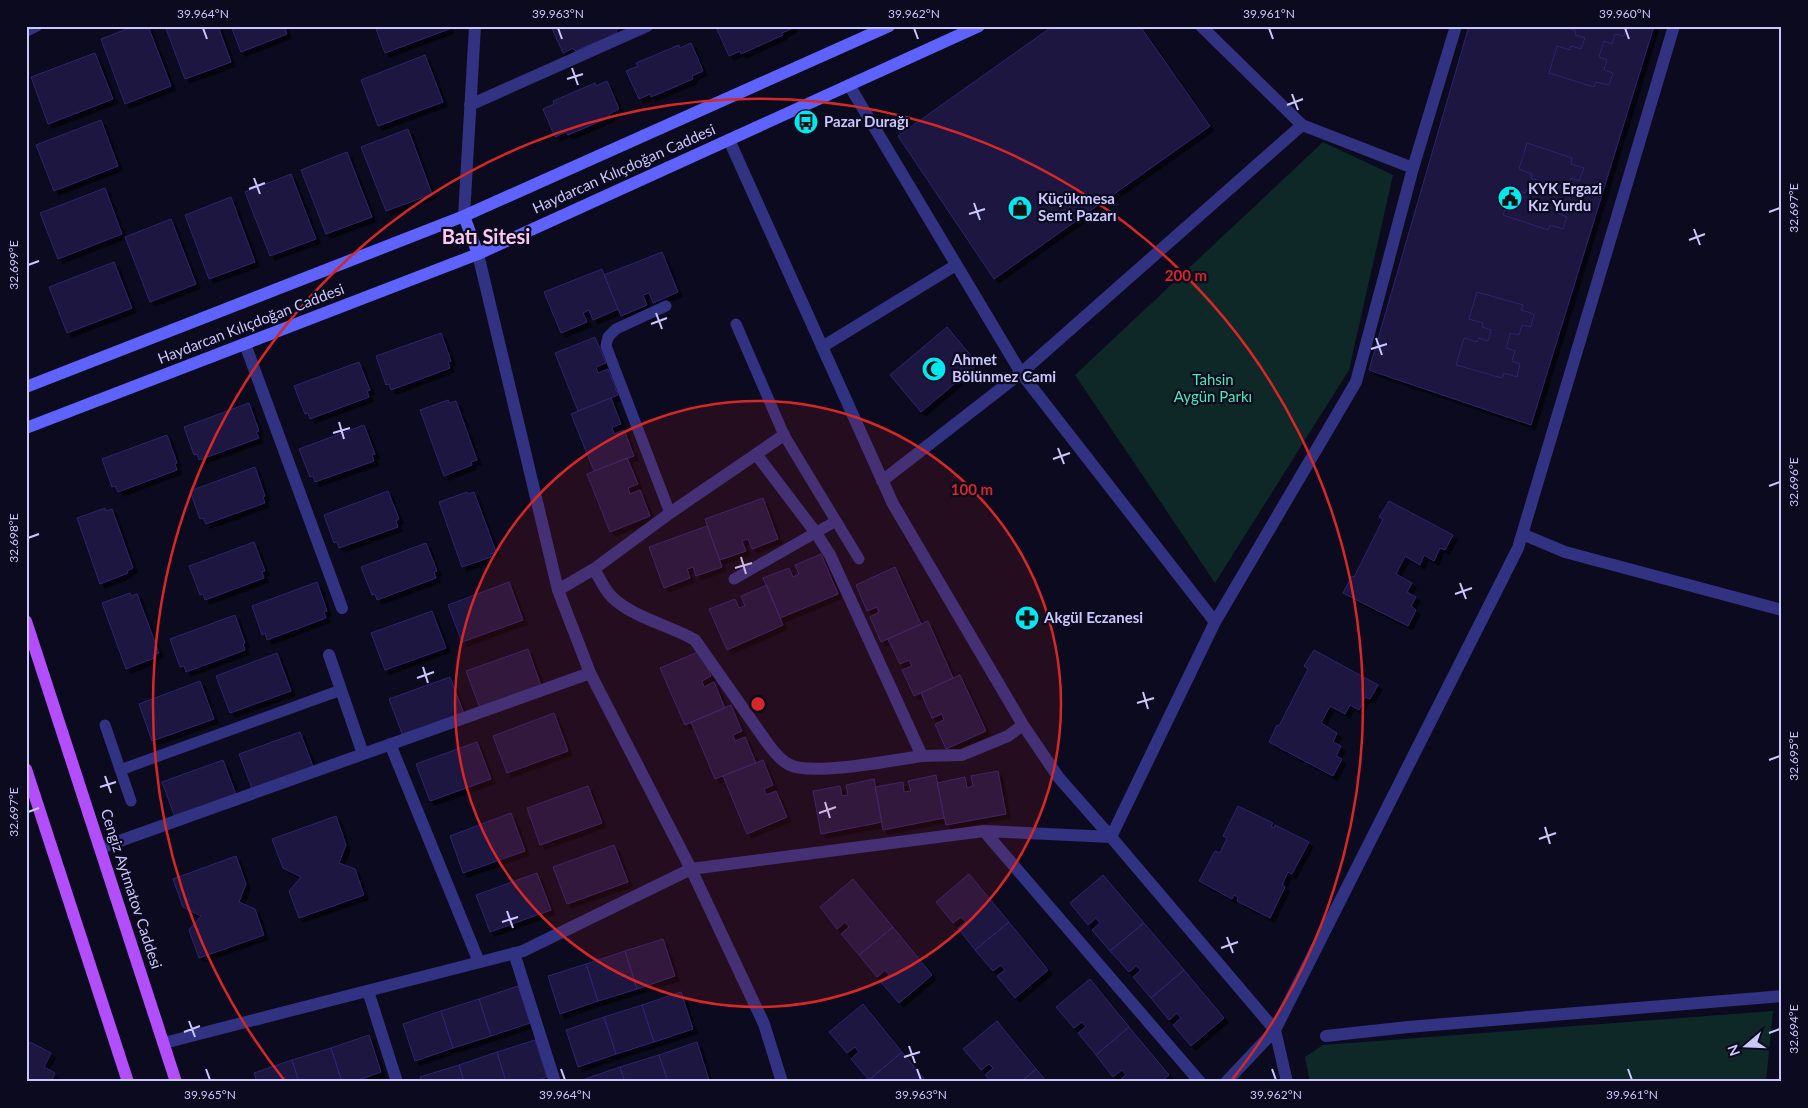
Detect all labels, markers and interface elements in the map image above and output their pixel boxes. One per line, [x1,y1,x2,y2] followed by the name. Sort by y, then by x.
[177,6,229,21] text: 39.964°N
[532,6,584,21] text: 39.963°N
[888,6,940,21] text: 39.962°N
[1243,6,1295,21] text: 39.961°N
[1599,6,1651,21] text: 39.960°N
[793,109,819,135] bus stop icon: Pazar Durağı
[824,112,909,130] place label: Pazar Durağı
[529,120,718,217] street label: Haydarcan Kılıçdoğan Caddesi
[1528,179,1602,214] place label: KYK Ergazi Kız Yurdu
[1786,183,1801,233] text: 32.697°E
[1497,185,1523,211] public building icon: KYK Ergazi Kız Yurdu
[1038,189,1117,224] place label: Küçükmesa Semt Pazarı
[1007,195,1033,221] shop icon: Küçükmesa Semt Pazarı
[442,224,530,248] district label: Batı Sitesi
[6,240,21,290] text: 32.699°E
[1165,266,1207,284] text: 200 m
[155,279,346,367] street label: Haydarcan Kılıçdoğan Caddesi
[951,350,1056,385] place label: Ahmet Bölünmez Cami
[921,356,947,382] mosque icon: Ahmet Bölünmez Cami
[1174,370,1252,405] park label: Tahsin Aygün Parkı
[1786,457,1801,507] text: 32.696°E
[951,480,993,498] text: 100 m
[6,513,21,563] text: 32.698°E
[1014,605,1040,631] pharmacy icon: Akgül Eczanesi
[1043,608,1143,626] place label: Akgül Eczanesi
[749,695,767,713] centre of rings
[1786,731,1801,781] text: 32.695°E
[6,787,21,837] text: 32.697°E
[98,806,166,971] street label: Cengiz Aytmatov Caddesi
[1786,1004,1801,1054] text: 32.694°E
[1720,1020,1770,1070] north arrow
[1723,1043,1743,1058] text: N
[184,1087,236,1102] text: 39.965°N
[539,1087,591,1102] text: 39.964°N
[895,1087,947,1102] text: 39.963°N
[1250,1087,1302,1102] text: 39.962°N
[1606,1087,1658,1102] text: 39.961°N

